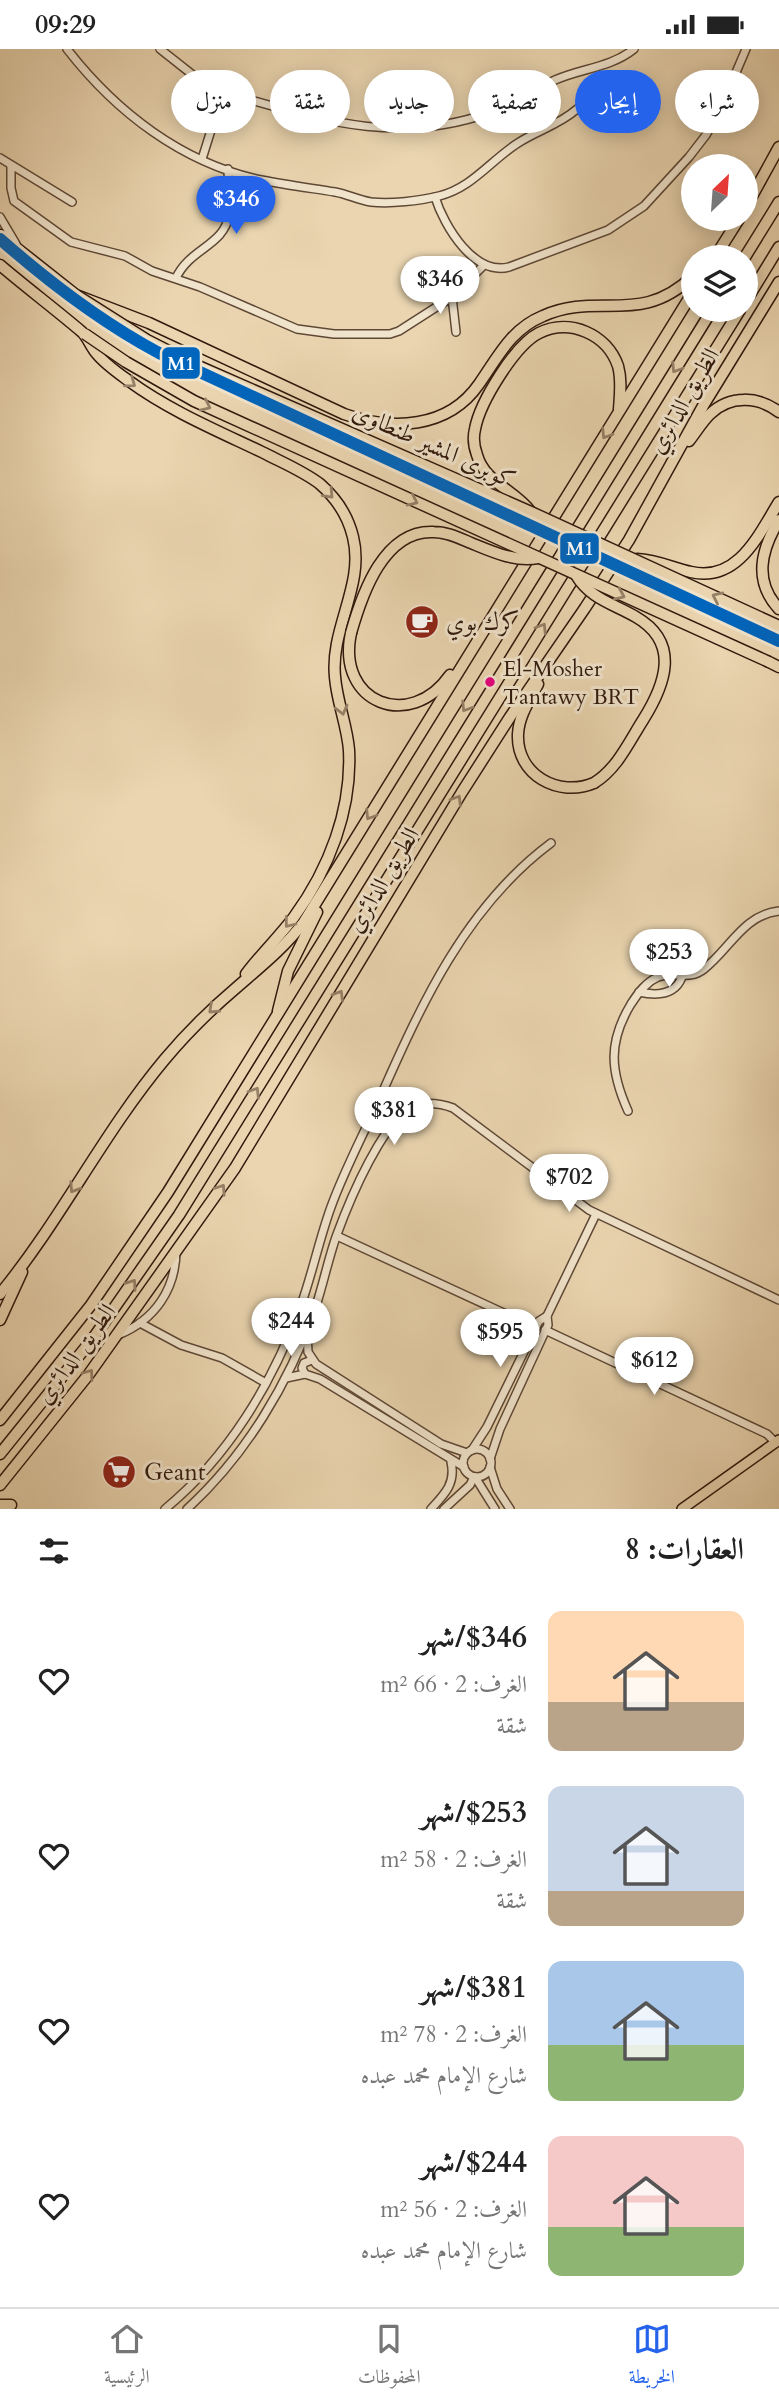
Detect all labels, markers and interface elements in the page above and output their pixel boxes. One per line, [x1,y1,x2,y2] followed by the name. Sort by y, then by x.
[35,7,96,42] text: 09:29
[171,70,256,133] chip: منزل
[270,70,350,133] chip: شقة
[364,70,454,133] chip: جديد
[468,70,561,133] chip: تصفية
[575,70,661,133] chip: إيجار
[675,70,759,133] chip: شراء
[681,154,758,231] north arrow
[681,154,758,322] map controls
[195,177,277,236] pin: $346
[212,183,260,214] text: $346
[681,245,758,322] button: layers
[399,257,481,316] pin: $346
[416,263,464,294] text: $346
[640,342,729,461] street label: الطريق الدائري
[161,346,201,380] line badge: M1
[167,351,195,377] text: M1
[672,360,685,373] one-way arrow
[123,375,136,387] one-way arrow
[347,395,521,497] street label: كوبرى المشير طنطاوى
[199,398,211,412] one-way arrow
[601,426,614,439] one-way arrow
[320,486,333,499] one-way arrow
[406,493,418,507] one-way arrow
[559,532,600,565] line badge: M1
[566,536,594,562] text: M1
[613,587,625,601] one-way arrow
[712,591,724,605] one-way arrow
[403,603,441,641] cafe icon: كرك بوي
[446,606,520,641] place label: كرك بوي
[533,623,546,636] one-way arrow
[503,654,639,712] place label: El-Mosher Tantawy BRT
[483,675,497,689] marker: El-Mosher Tantawy BRT
[461,699,474,712] one-way arrow
[334,704,348,716] one-way arrow
[449,795,462,808] one-way arrow
[366,807,379,820] one-way arrow
[339,821,429,940] street label: الطريق الدائري
[285,915,297,928] one-way arrow
[628,929,710,989] pin: $253
[645,936,693,967] text: $253
[330,989,343,1002] one-way arrow
[208,1000,221,1013] one-way arrow
[246,1087,259,1100] one-way arrow
[353,1087,435,1147] pin: $381
[370,1094,418,1125] text: $381
[528,1155,610,1214] pin: $702
[545,1161,593,1192] text: $702
[70,1180,83,1193] one-way arrow
[213,1184,225,1197] one-way arrow
[124,1279,136,1292] one-way arrow
[28,1297,125,1412] street label: الطريق الدائري
[250,1299,332,1358] pin: $244
[267,1305,315,1336] text: $244
[459,1309,541,1369] pin: $595
[476,1316,524,1347] text: $595
[613,1337,695,1397] pin: $612
[630,1344,678,1375] text: $612
[80,1369,93,1382] one-way arrow
[100,1453,138,1491] supermarket icon: Geant
[144,1456,206,1489] place label: Geant
[625,1529,744,1570] text: العقارات: 8
[35,1532,73,1570] icon: filters
[421,1617,527,1658] text: $346/شهر
[604,1639,688,1723] icon: home
[35,1662,73,1700] icon: heart
[380,1669,527,1700] text: الغرف: 2 · 66 m²
[497,1710,527,1741] text: شقة
[421,1792,527,1833] text: $253/شهر
[604,1814,688,1898] icon: home
[35,1837,73,1875] icon: heart
[380,1844,527,1875] text: الغرف: 2 · 58 m²
[497,1885,527,1916] text: شقة
[421,1967,527,2008] text: $381/شهر
[604,1989,688,2073] icon: home
[35,2012,73,2050] icon: heart
[380,2019,527,2050] text: الغرف: 2 · 78 m²
[361,2060,527,2091] text: شارع الإمام محمد عبده
[421,2142,527,2183] text: $244/شهر
[604,2164,688,2248] icon: home
[35,2187,73,2225] icon: heart
[380,2194,527,2225] text: الغرف: 2 · 56 m²
[361,2235,527,2266] text: شارع الإمام محمد عبده
[104,2320,150,2395] tab: الرئيسية
[358,2320,421,2395] tab: المحفوظات
[629,2320,675,2395] tab: الخريطة

